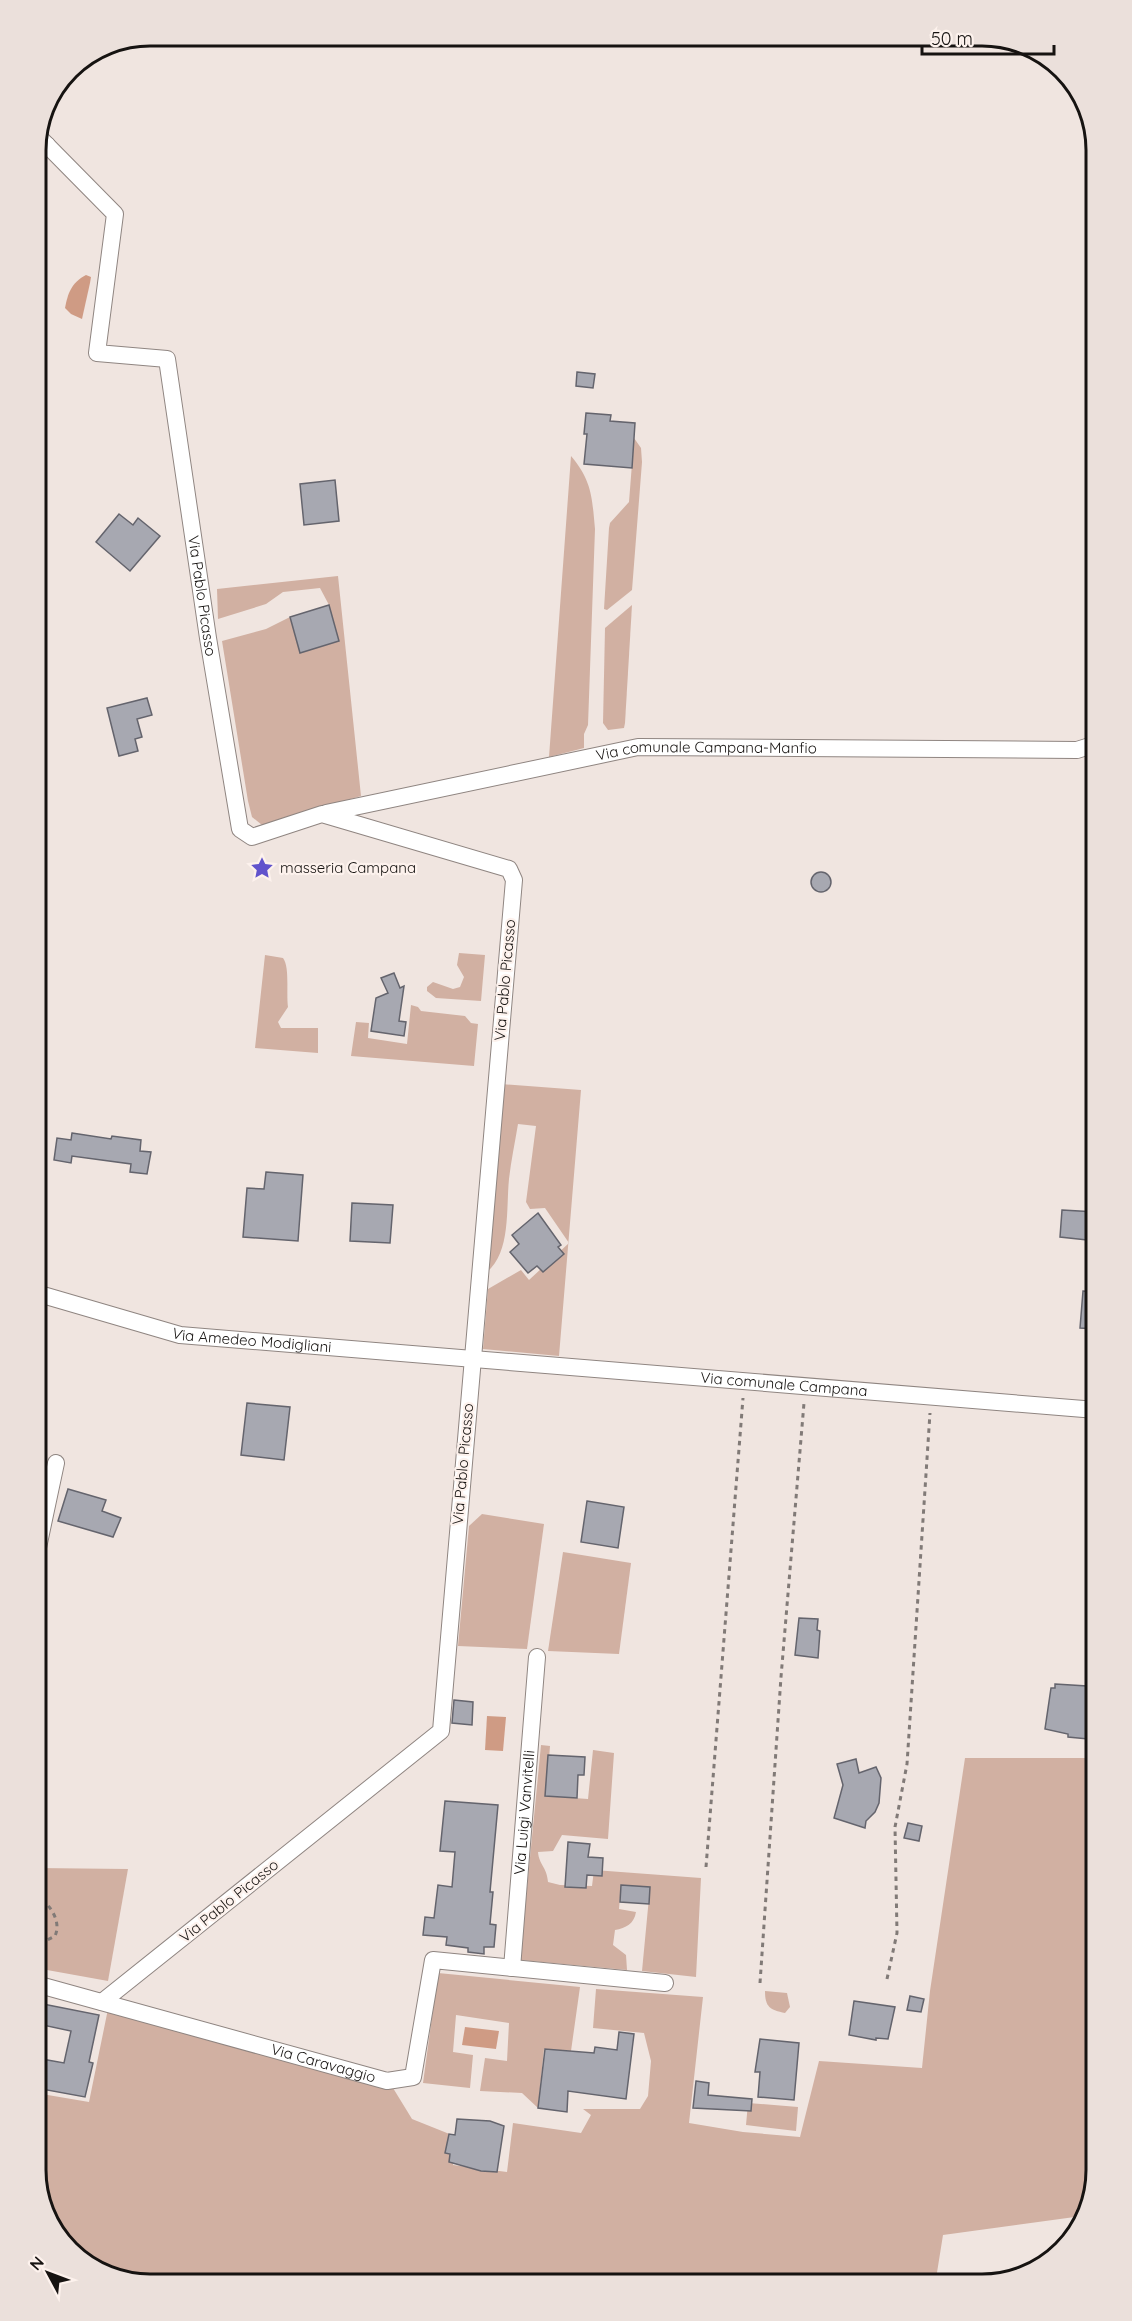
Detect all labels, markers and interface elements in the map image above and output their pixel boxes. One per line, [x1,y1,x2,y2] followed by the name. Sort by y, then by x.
[922,18,1054,56] scale bar
[931,27,973,50] text: 50 m
[184,534,221,658] street label: Via Pablo Picasso
[594,737,817,765] street label: Via comunale Campana-Manfio
[249,855,275,881] place icon: masseria Campana
[280,858,416,877] place label: masseria Campana
[490,918,519,1042] street label: Via Pablo Picasso
[170,1323,332,1356] street label: Via Amedeo Modigliani
[700,1368,868,1400] street label: Via comunale Campana
[448,1402,477,1526] street label: Via Pablo Picasso
[510,1749,538,1876] street label: Via Luigi Vanvitelli
[175,1855,282,1946] street label: Via Pablo Picasso
[269,2039,378,2086] street label: Via Caravaggio
[18,2243,78,2303] north arrow
[25,2252,48,2274] text: N

